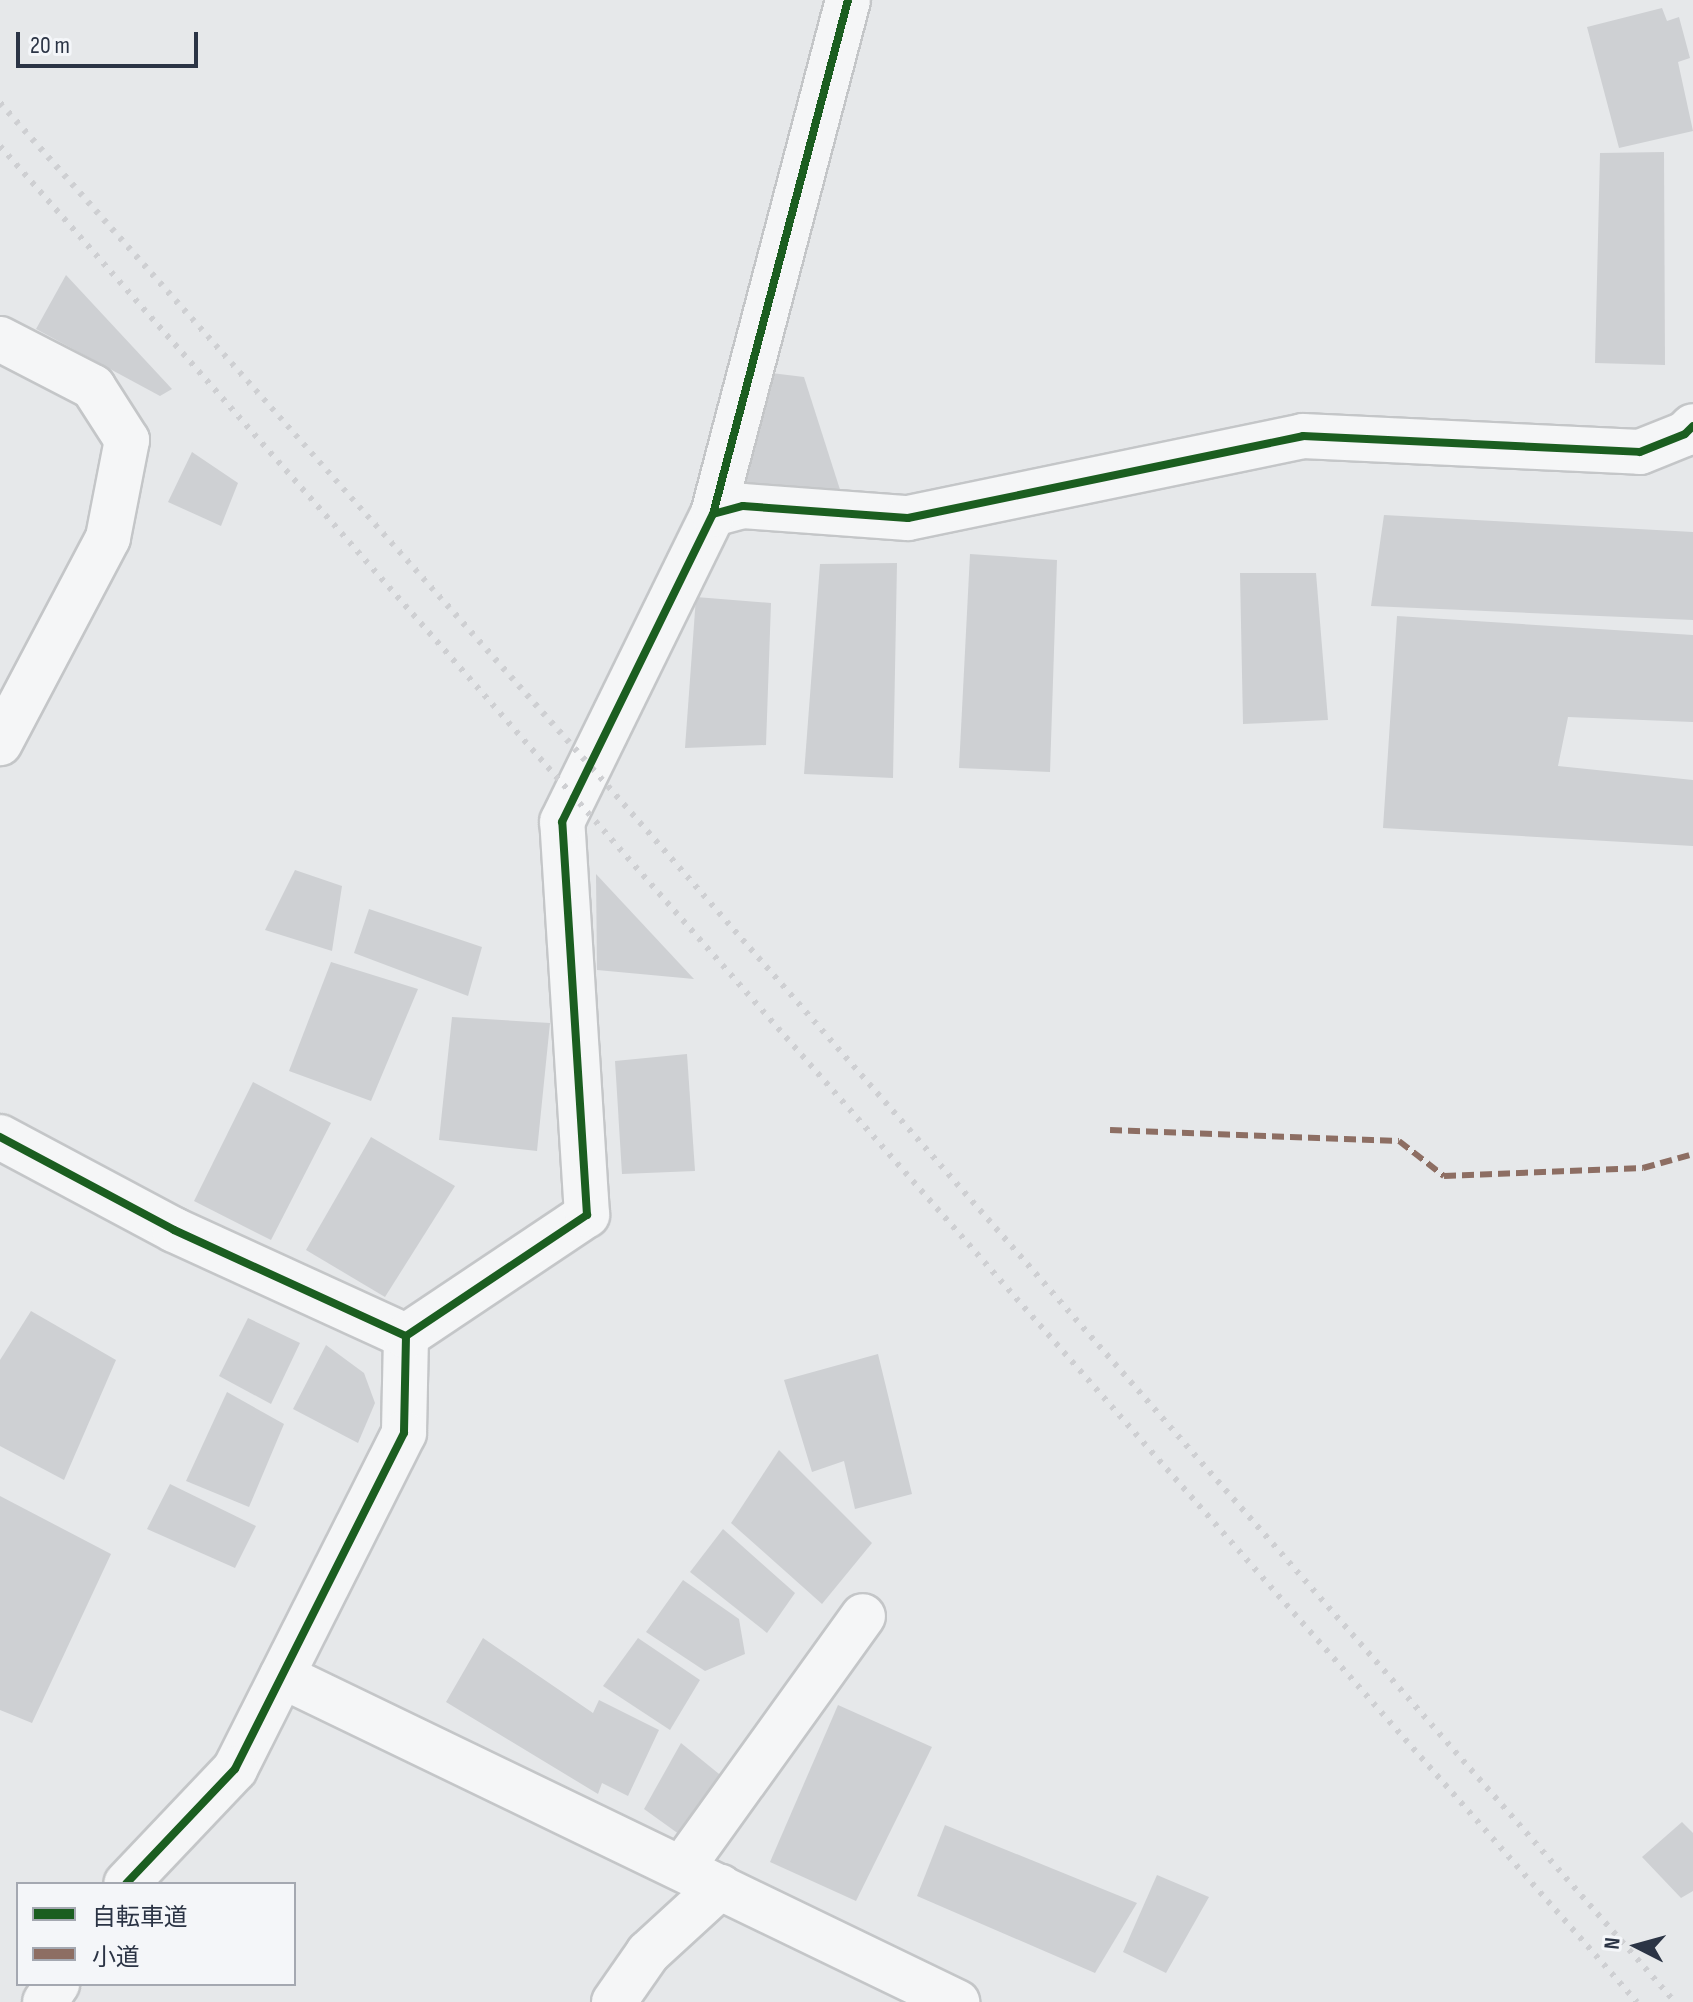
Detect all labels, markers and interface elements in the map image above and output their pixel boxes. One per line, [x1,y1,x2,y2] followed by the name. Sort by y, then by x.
[20,16,202,66] scale bar
[30,31,70,60] text: 20 m
[16,1882,296,1986] legend
[92,1903,188,1932] text: 自転車道
[1597,1906,1677,1986] north arrow
[1599,1936,1627,1951] text: N
[92,1943,140,1972] text: 小道

